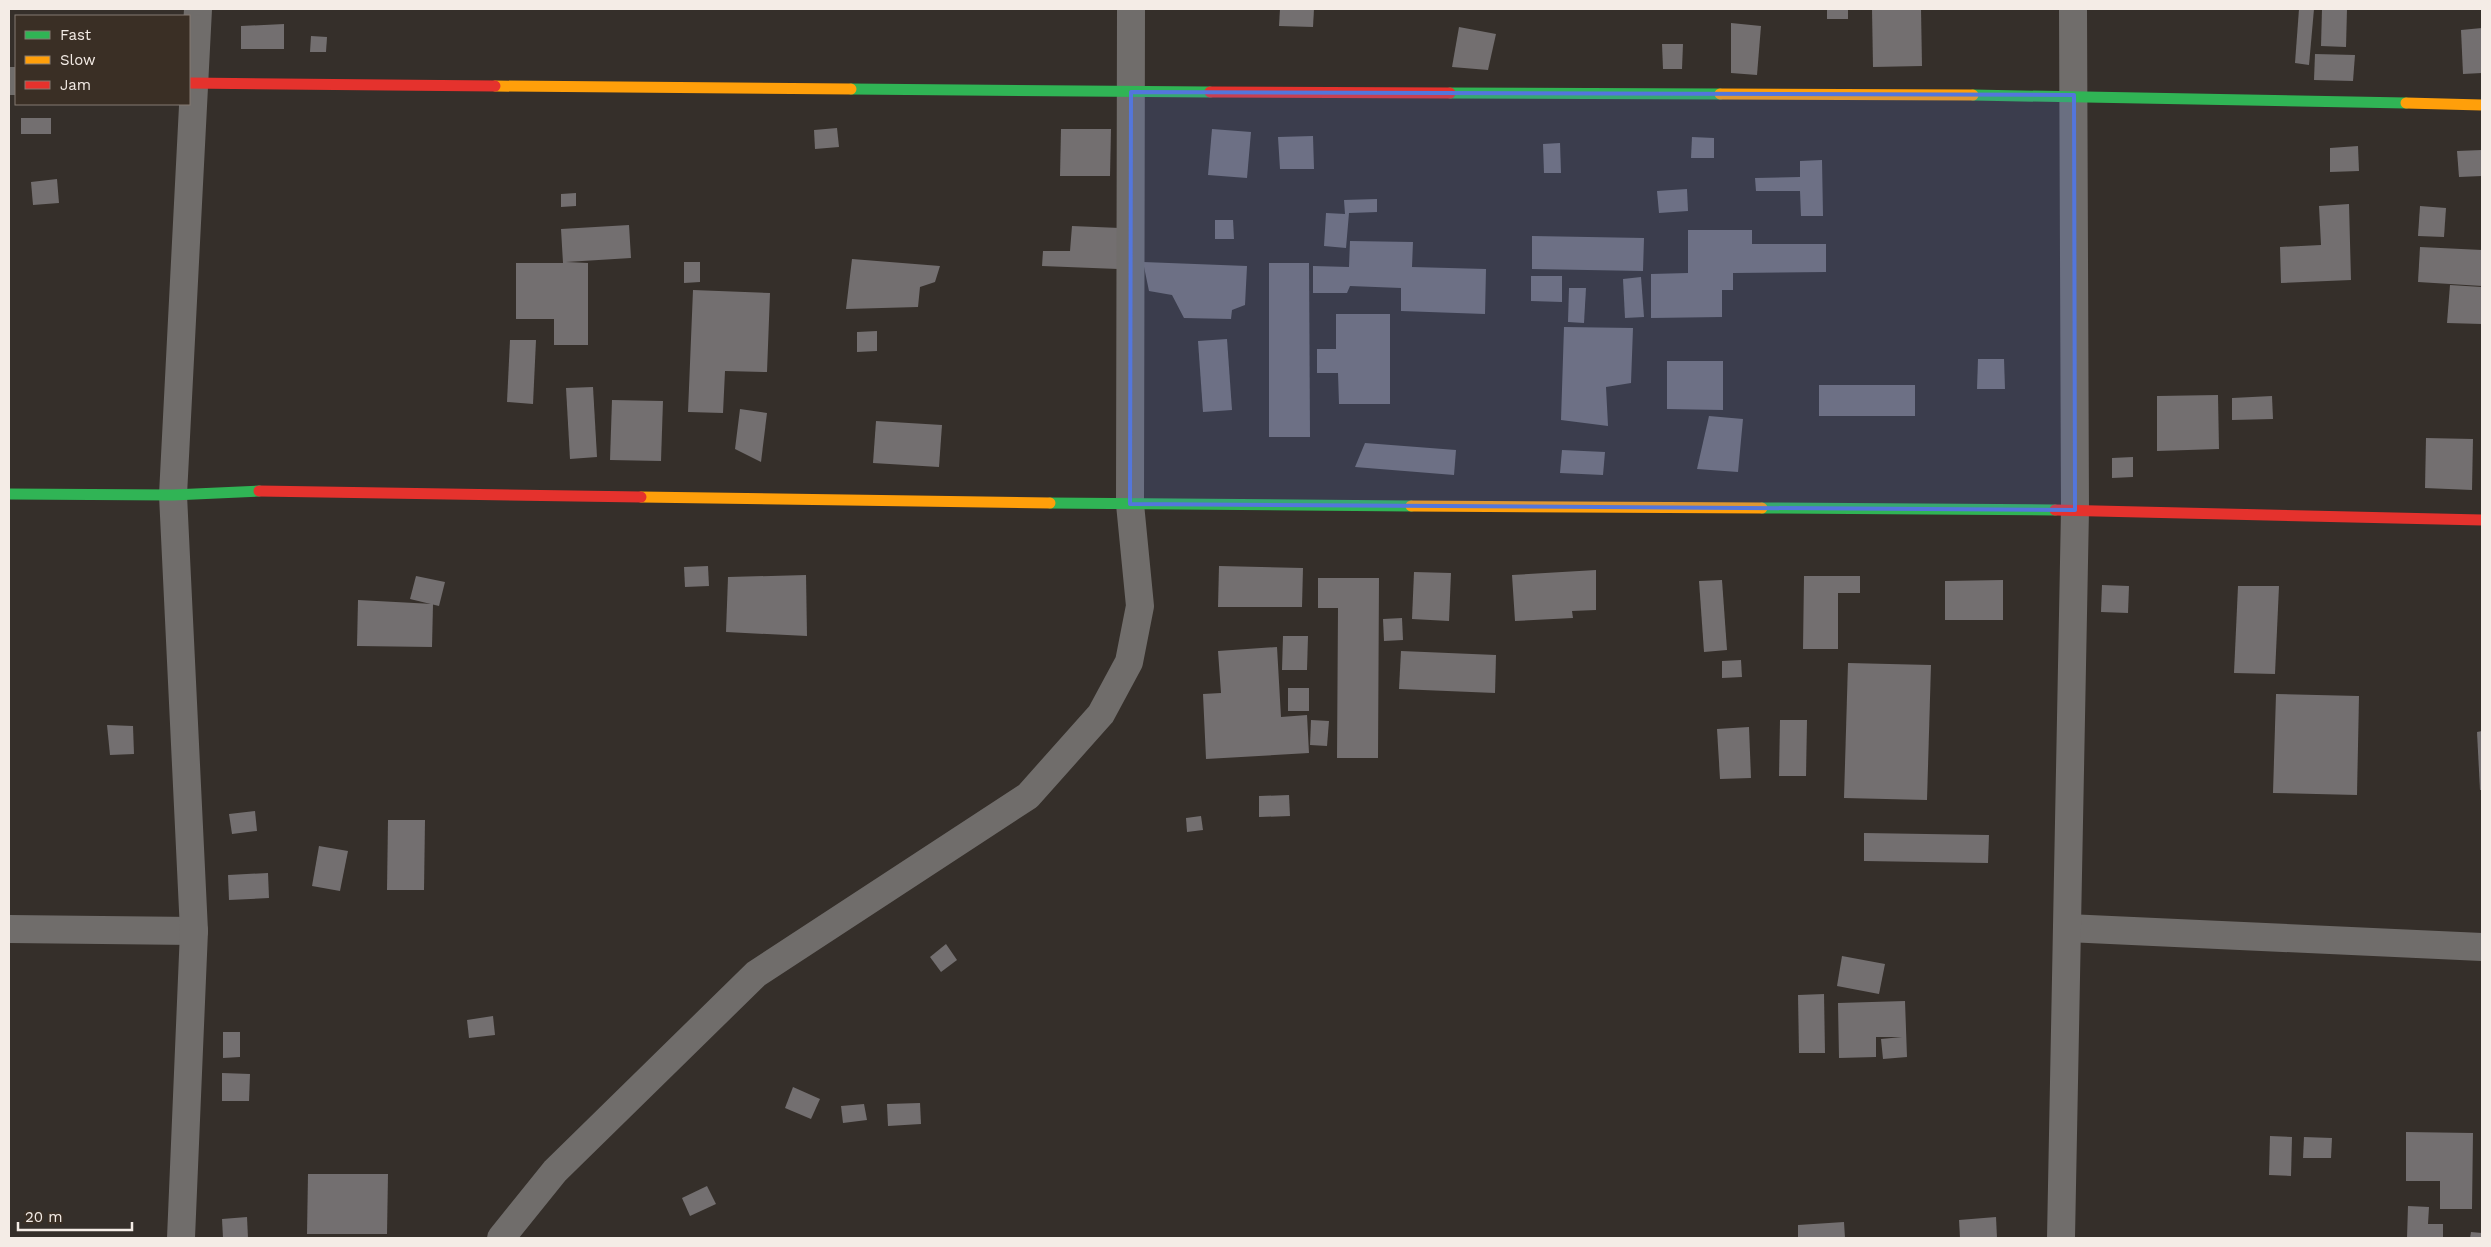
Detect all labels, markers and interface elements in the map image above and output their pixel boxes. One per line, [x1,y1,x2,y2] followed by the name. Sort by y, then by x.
[15,15,190,105] legend
[60,26,92,44] text: Fast
[60,51,96,69] text: Slow
[60,76,91,94] text: Jam
[18,1200,131,1232] scale bar
[25,1208,63,1226] text: 20 m

